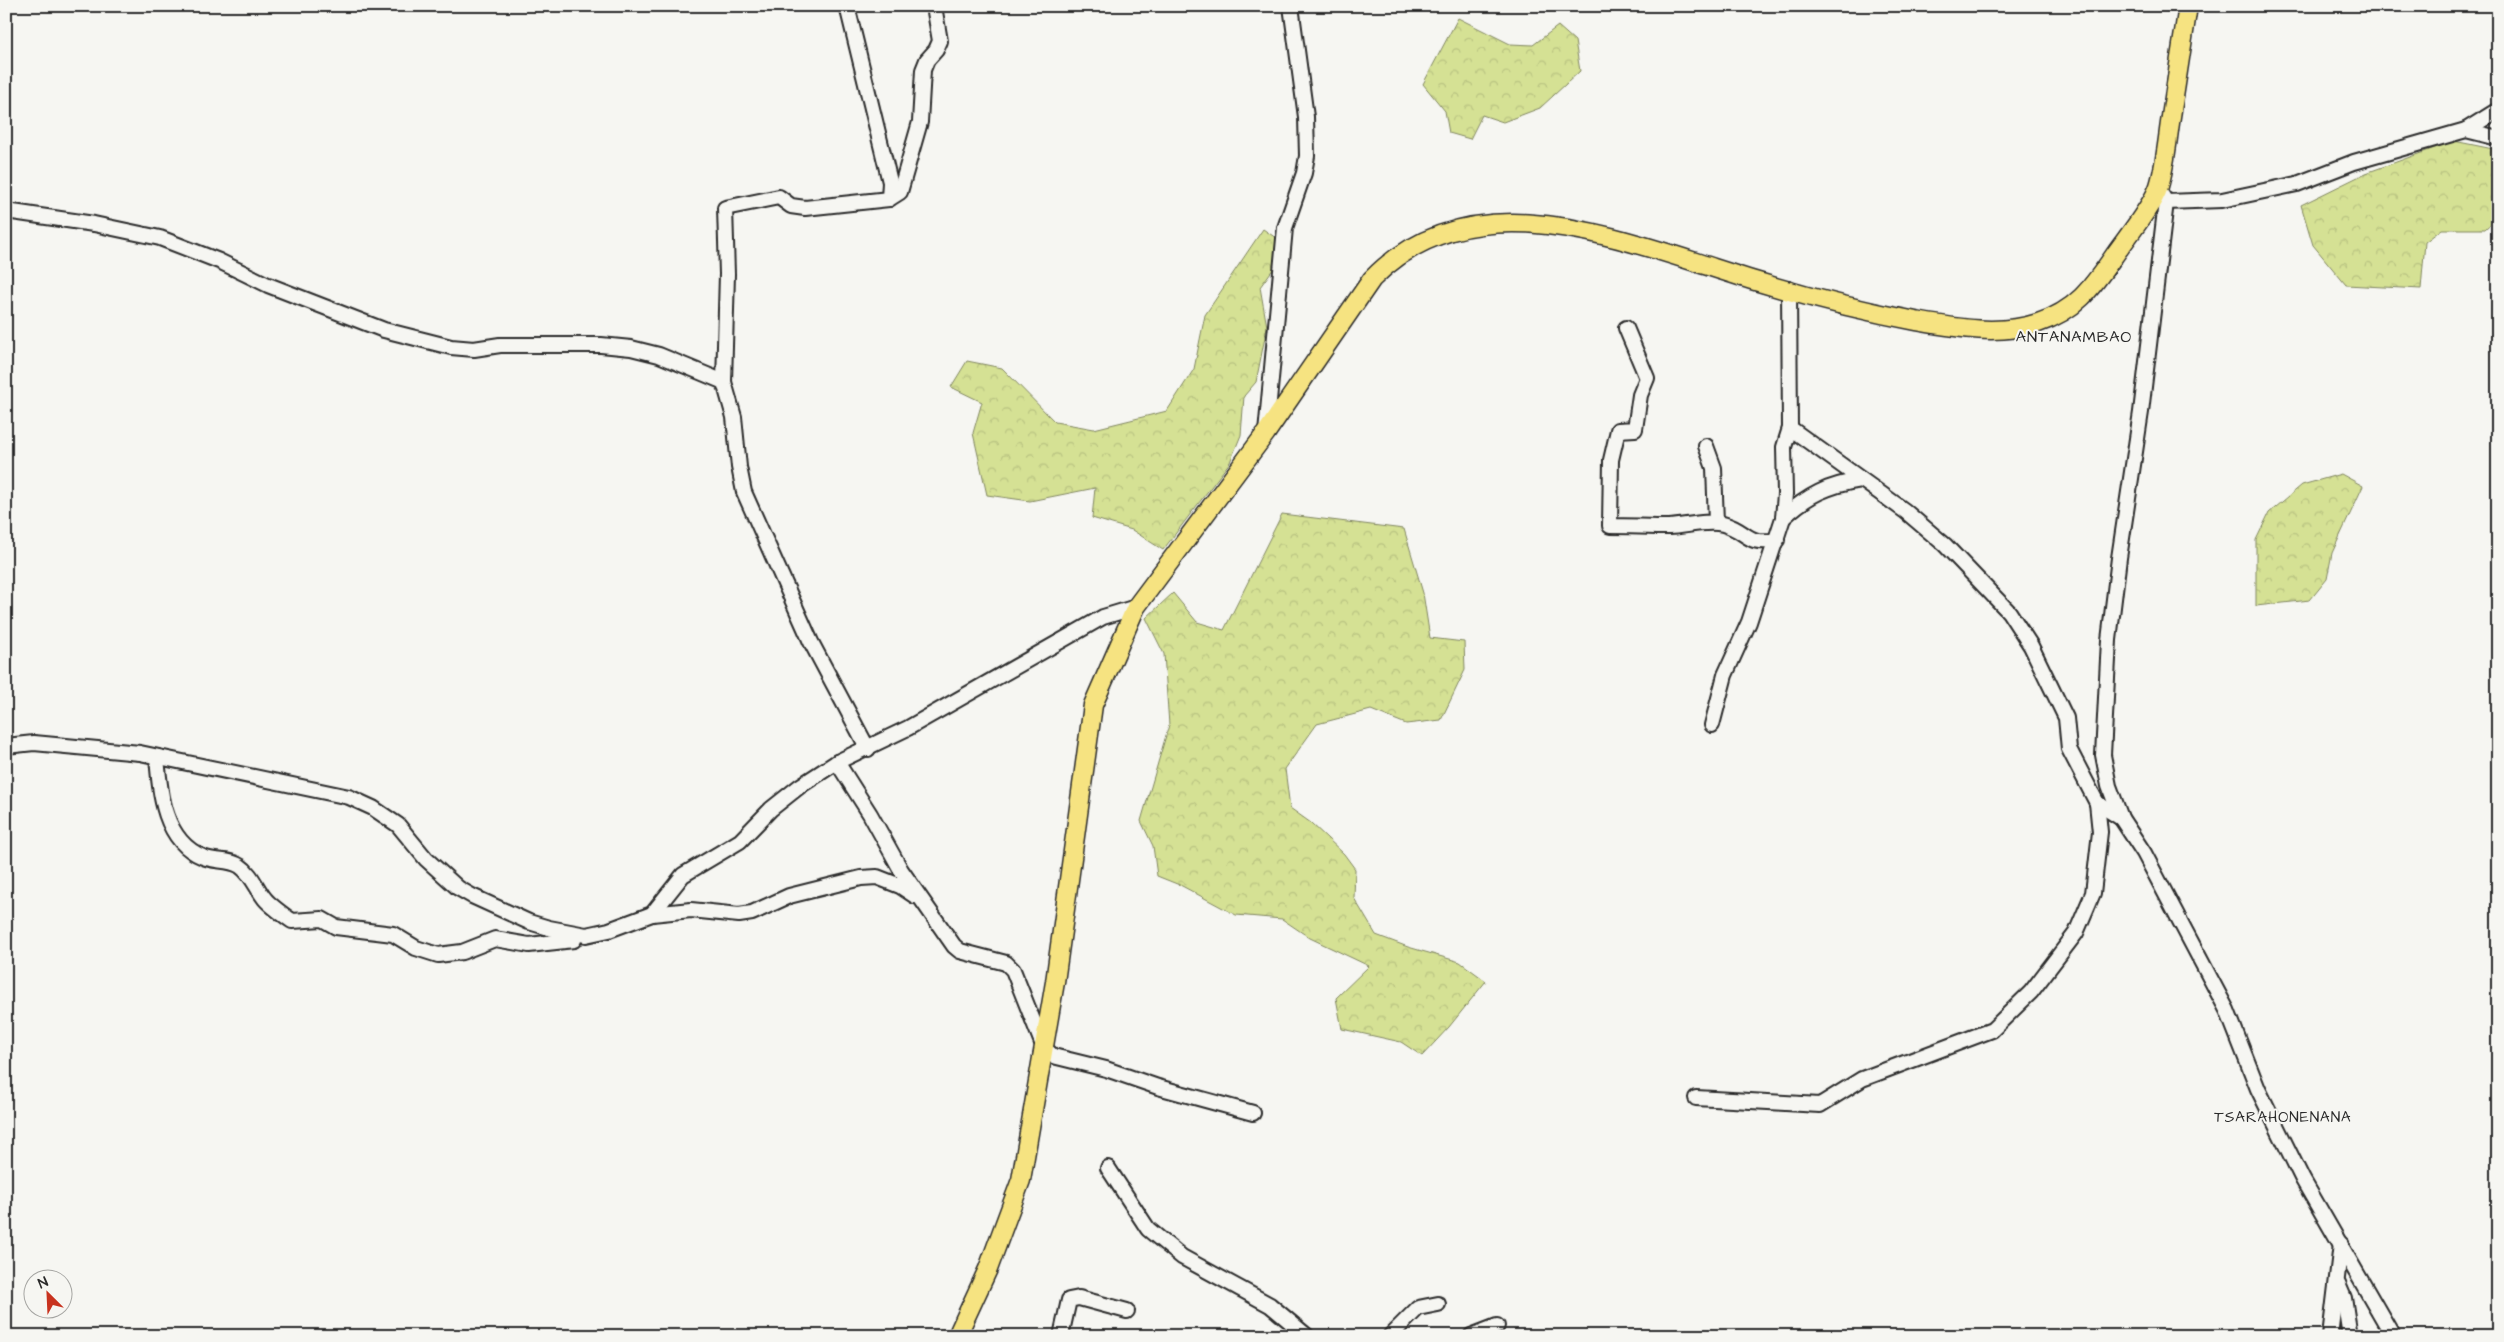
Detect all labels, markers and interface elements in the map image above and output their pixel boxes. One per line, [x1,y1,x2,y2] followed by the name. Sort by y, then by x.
[2016,326,2132,348] district label: ANTANAMBAO
[2214,1107,2352,1128] district label: TSARAHONENANA
[22,1270,72,1320] north arrow
[35,1272,51,1294] text: N

